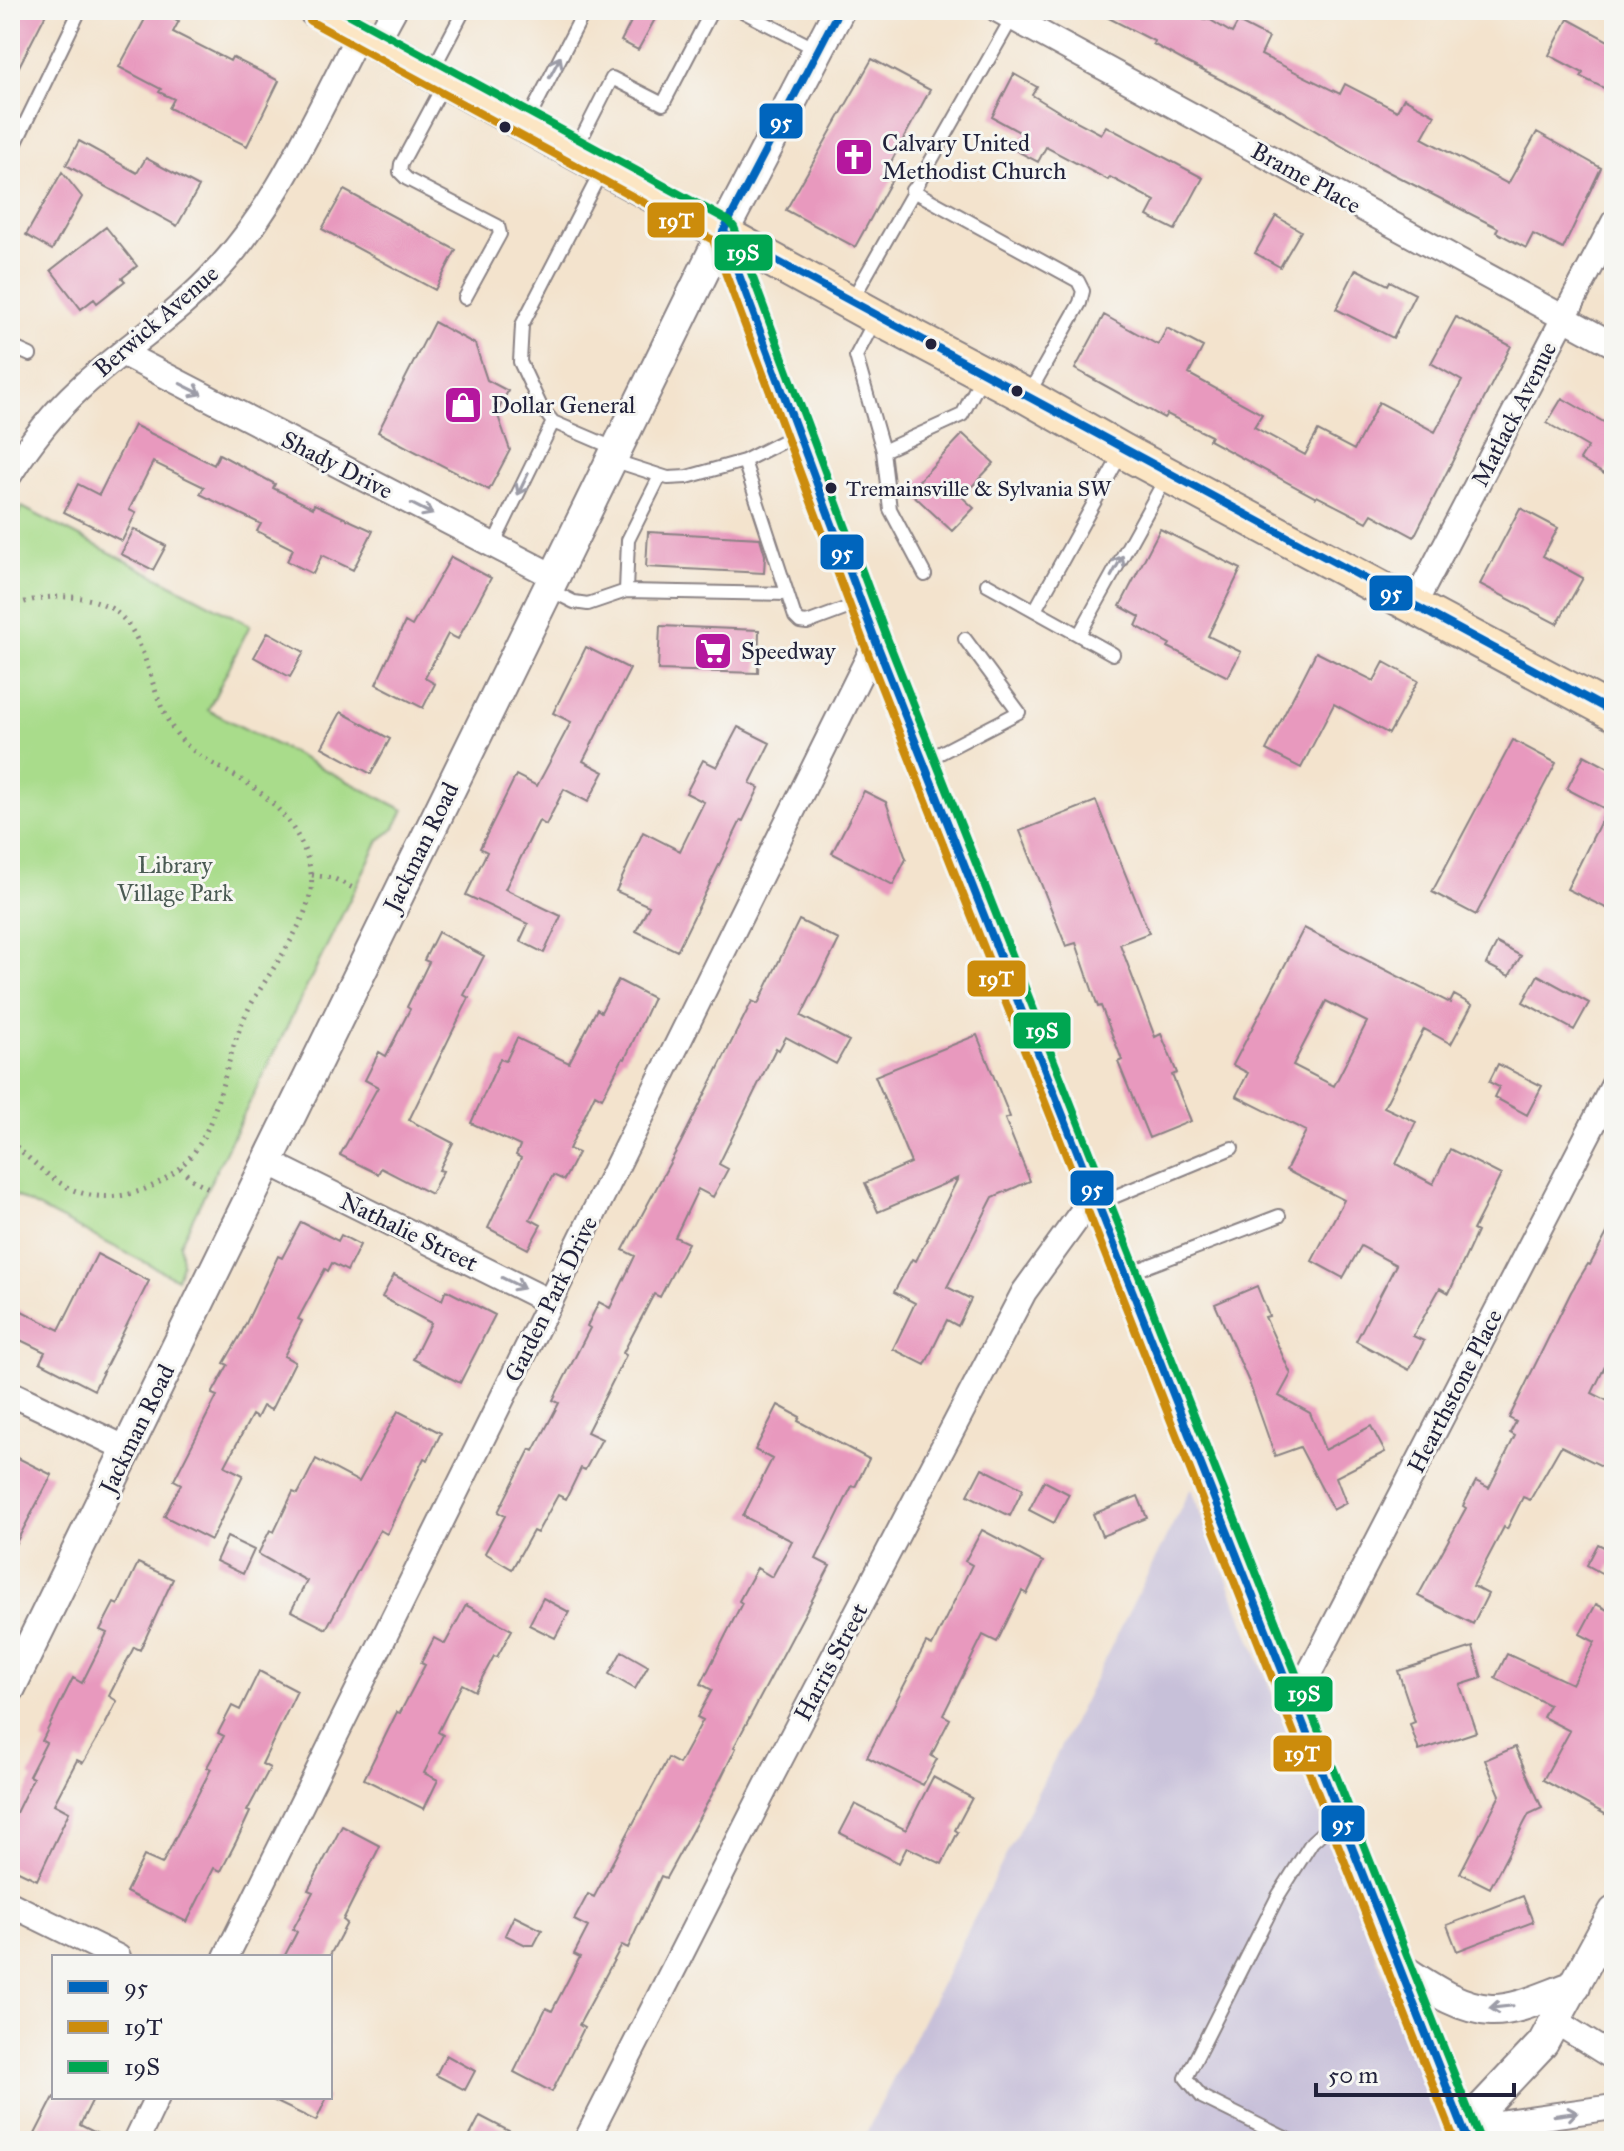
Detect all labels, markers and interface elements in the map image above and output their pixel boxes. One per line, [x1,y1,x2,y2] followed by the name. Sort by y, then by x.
[548,56,564,80] one-way arrow
[758,102,804,140] line badge: 95
[770,108,793,135] text: 95
[497,119,513,135] unlabelled marker
[882,128,1066,186] place label: Calvary United Methodist Church
[833,136,875,178] church icon: Calvary United Methodist Church
[1246,136,1366,220] street label: Brame Place
[646,201,706,239] line badge: 19T
[658,207,695,234] text: 19T
[713,233,774,272] line badge: 19S
[727,239,760,266] text: 19S
[87,259,225,383] street label: Berwick Avenue
[923,336,939,352] unlabelled marker
[1465,337,1563,491] street label: Matlack Avenue
[179,382,203,398] one-way arrow
[1009,383,1025,399] unlabelled marker
[442,384,484,426] shop icon: Dollar General
[491,390,636,420] place label: Dollar General
[276,424,398,506] street label: Shady Drive
[515,471,530,495] one-way arrow
[846,475,1112,502] place label: Tremainsville & Sylvania SW
[823,480,839,496] marker: Tremainsville & Sylvania SW
[410,501,434,517] one-way arrow
[819,533,865,571] line badge: 95
[831,539,854,566] text: 95
[1110,555,1125,579] one-way arrow
[1368,574,1414,612] line badge: 95
[1380,579,1403,606] text: 95
[692,630,734,672] supermarket icon: Speedway
[741,636,836,666] place label: Speedway
[375,777,465,919] street label: Jackman Road
[116,850,234,908] park label: Library Village Park
[966,959,1027,998] line badge: 19T
[978,965,1015,992] text: 19T
[1012,1011,1072,1050] line badge: 19S
[1026,1017,1059,1044] text: 19S
[1069,1169,1115,1207] line badge: 95
[1081,1175,1104,1202] text: 95
[335,1186,483,1279] street label: Nathalie Street
[498,1211,604,1387] street label: Garden Park Drive
[501,1276,525,1292] one-way arrow
[1401,1304,1509,1478] street label: Hearthstone Place
[91,1359,181,1501] street label: Jackman Road
[787,1598,875,1726] street label: Harris Street
[1273,1675,1334,1713] line badge: 19S
[1288,1680,1321,1707] text: 19S
[1272,1734,1333,1773] line badge: 19T
[1284,1740,1321,1767] text: 19T
[1320,1804,1366,1843] line badge: 95
[1332,1810,1355,1837] text: 95
[52,1955,332,2099] legend
[124,1972,148,2002] text: 95
[1488,2000,1514,2015] one-way arrow
[124,2012,163,2042] text: 19T
[1316,2047,1514,2097] scale bar
[124,2052,160,2082] text: 19S
[1328,2060,1378,2090] text: 50 m
[1553,2106,1578,2121] one-way arrow

